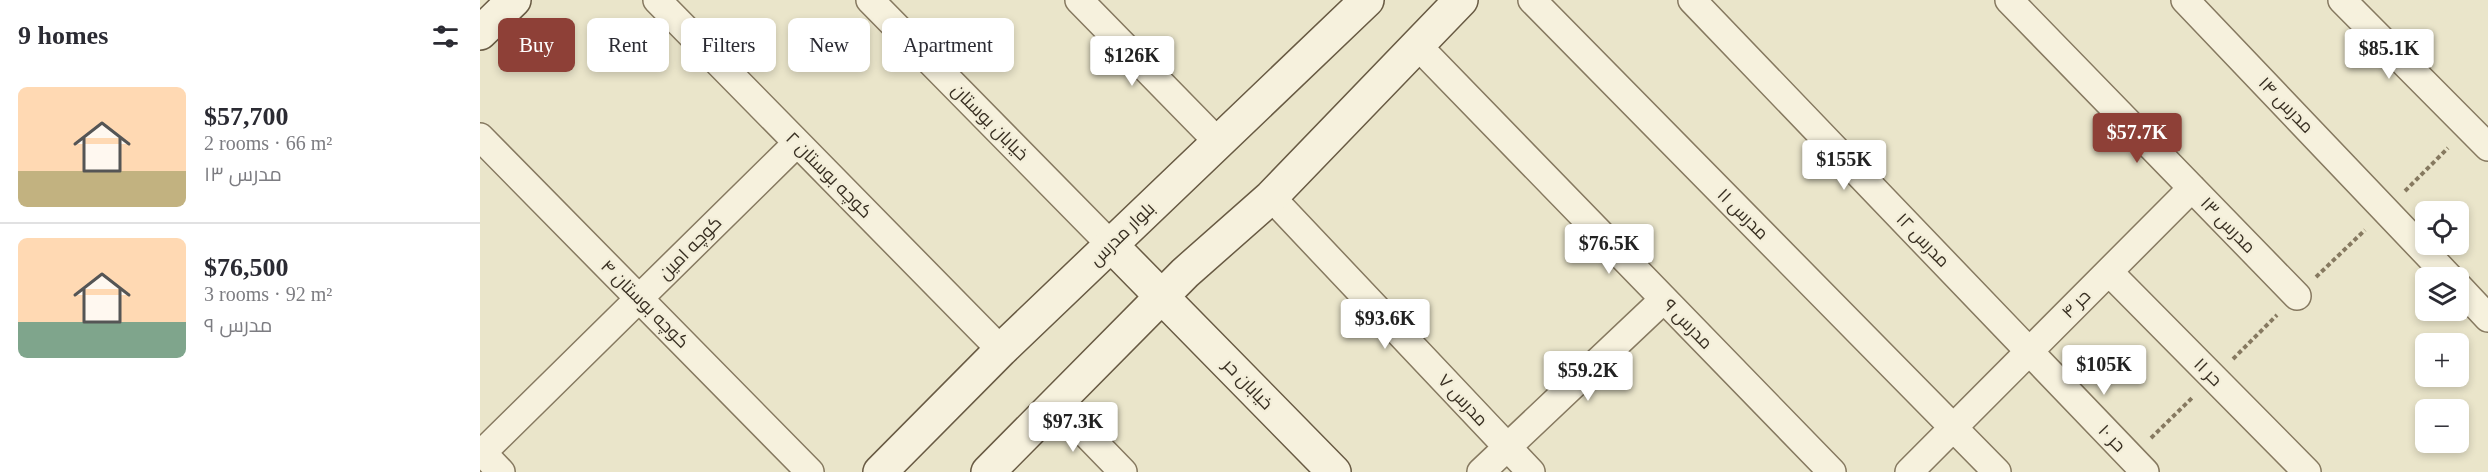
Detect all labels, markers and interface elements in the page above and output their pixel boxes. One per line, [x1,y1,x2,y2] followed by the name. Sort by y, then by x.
[498,18,575,72] chip: Buy
[587,18,669,72] chip: Rent
[681,18,776,72] chip: Filters
[788,18,870,72] chip: New
[882,18,1014,72] chip: Apartment
[429,20,462,53] icon: filters
[18,21,108,50] text: 9 homes
[2340,29,2438,80] pin: $85.1K
[1090,36,1174,87] pin: $126K
[2359,37,2419,59] text: $85.1K
[1104,44,1160,66] text: $126K
[2254,73,2317,138] street label: مدرس ۱۴
[947,80,1032,165] street label: خیابان بوستان
[204,102,289,131] text: $57,700
[66,111,138,183] icon: home
[2088,113,2186,164] pin: $57.7K
[2107,121,2167,143] text: $57.7K
[780,128,876,224] street label: کوچه بوستان ۲
[204,132,332,154] text: 2 rooms · 66 m²
[1802,140,1886,191] pin: $155K
[1816,148,1872,170] text: $155K
[204,163,282,185] text: مدرس ۱۳
[1713,185,1772,244] street label: مدرس ۱۱
[2196,193,2259,258] street label: مدرس ۱۳
[1085,198,1159,271] street label: بلوار مدرس
[2415,201,2469,453] map controls
[2415,201,2469,255] button: locate
[1892,209,1954,272] street label: مدرس ۱۲
[654,212,727,285] street label: کوچه امین
[1560,224,1658,275] pin: $76.5K
[1579,232,1639,254] text: $76.5K
[204,253,289,282] text: $76,500
[596,256,693,353] street label: کوچه بوستان ۴
[66,262,138,334] icon: home
[2415,267,2469,321] button: layers
[204,283,332,305] text: 3 rooms · 92 m²
[2058,286,2095,323] street label: حر ۴
[1659,295,1717,354] street label: مدرس ۹
[1336,299,1434,350] pin: $93.6K
[1355,307,1415,329] text: $93.6K
[204,314,272,336] text: مدرس ۹
[2415,333,2469,387] button: +
[2062,345,2146,396] pin: $105K
[1539,351,1637,402] pin: $59.2K
[2076,353,2132,375] text: $105K
[1218,354,1277,414] street label: خیابان حر
[2189,354,2226,391] street label: حر ۱۱
[1558,359,1618,381] text: $59.2K
[1433,370,1492,431] street label: مدرس ۷
[2415,399,2469,453] button: −
[1024,402,1122,453] pin: $97.3K
[1043,410,1103,432] text: $97.3K
[2094,420,2130,456] street label: حر ۱۰

